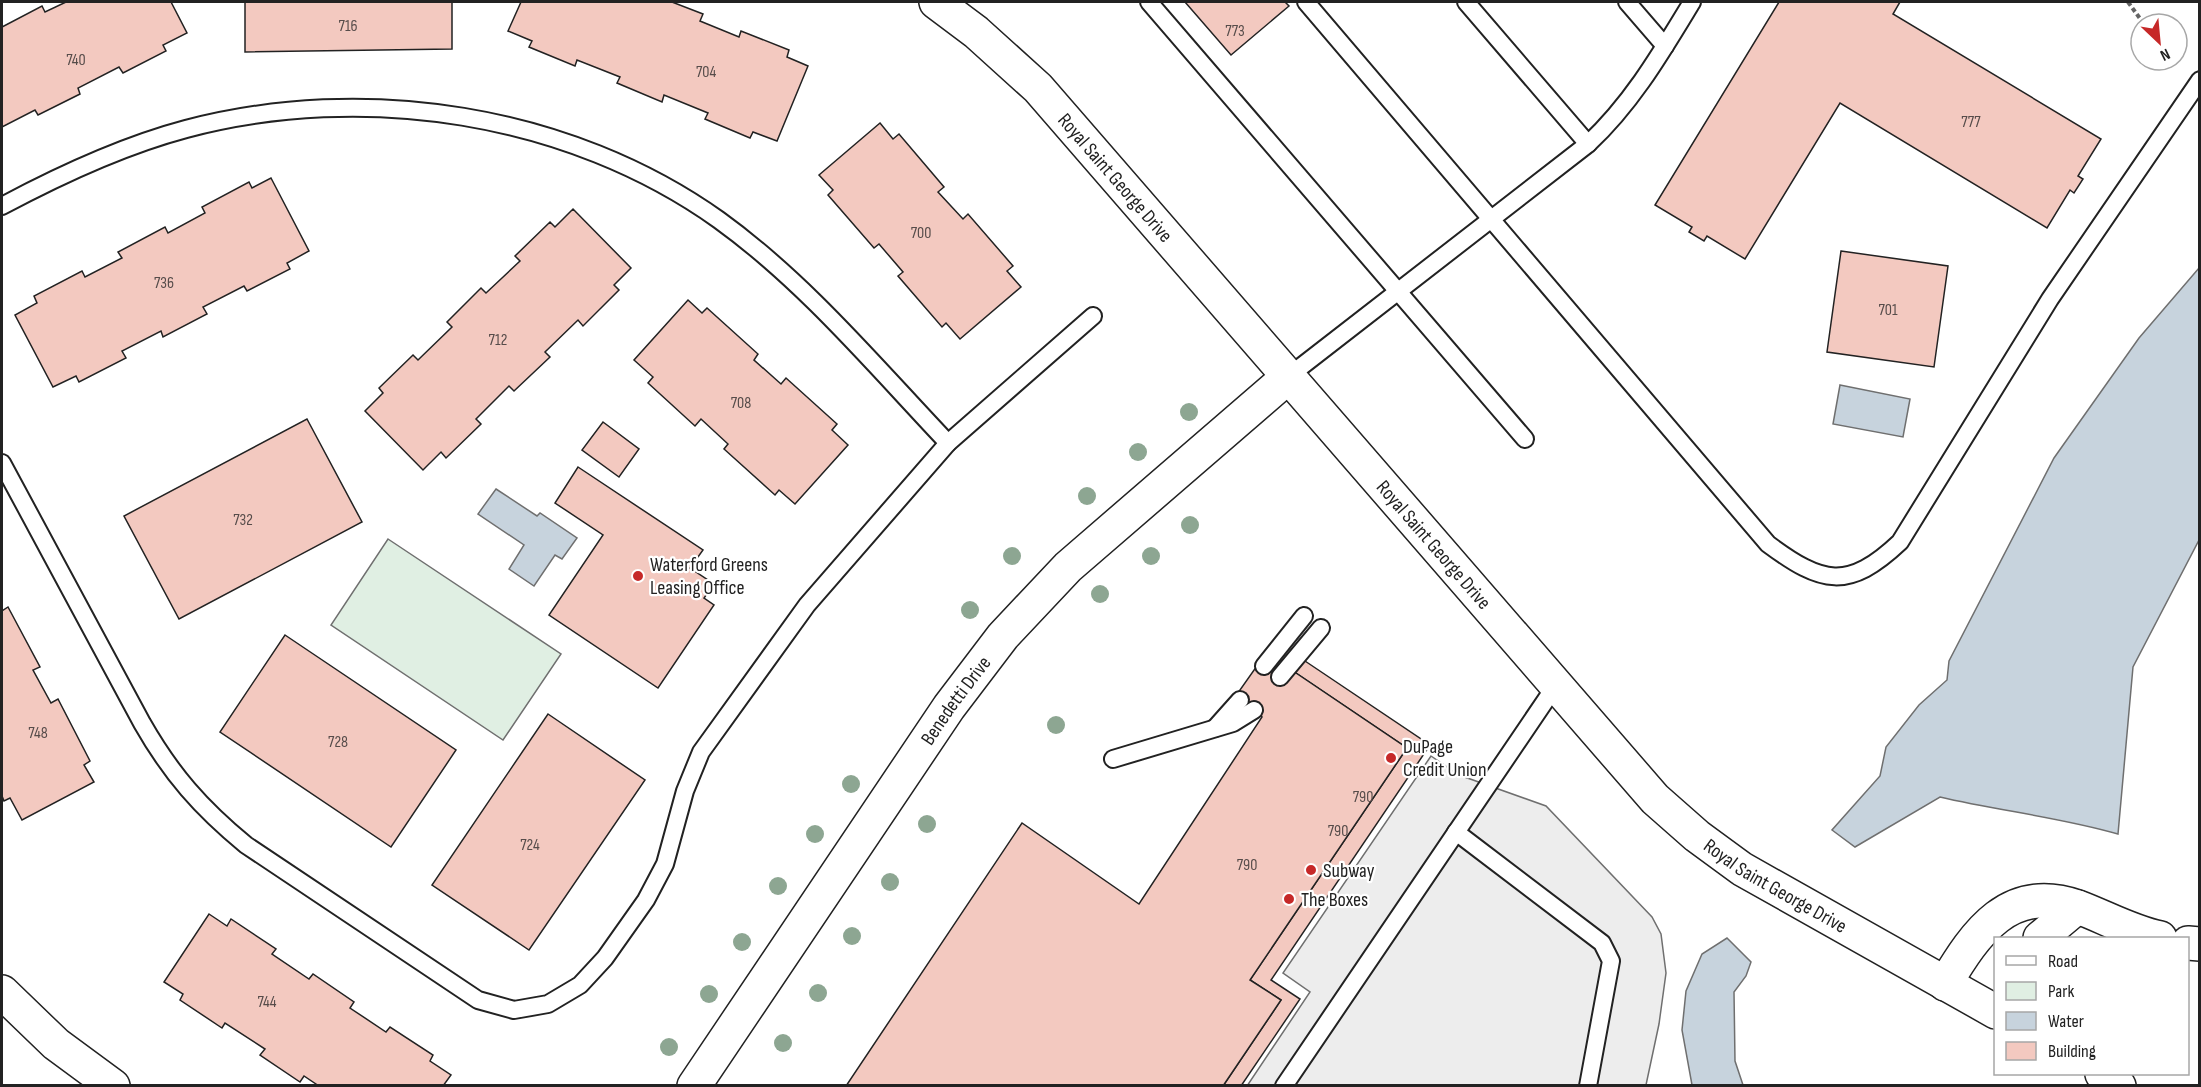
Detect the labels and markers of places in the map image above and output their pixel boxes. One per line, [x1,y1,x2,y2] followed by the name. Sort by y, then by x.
[650,553,768,600] place label: Waterford Greens Leasing Office
[631,569,645,583] marker: Waterford Greens Leasing Office
[1403,735,1486,782] place label: DuPage Credit Union
[1384,751,1398,765] marker: DuPage Credit Union
[1323,859,1375,883] place label: Subway
[1304,863,1318,877] marker: Subway
[1301,888,1368,912] place label: The Boxes
[1282,892,1296,906] marker: The Boxes

